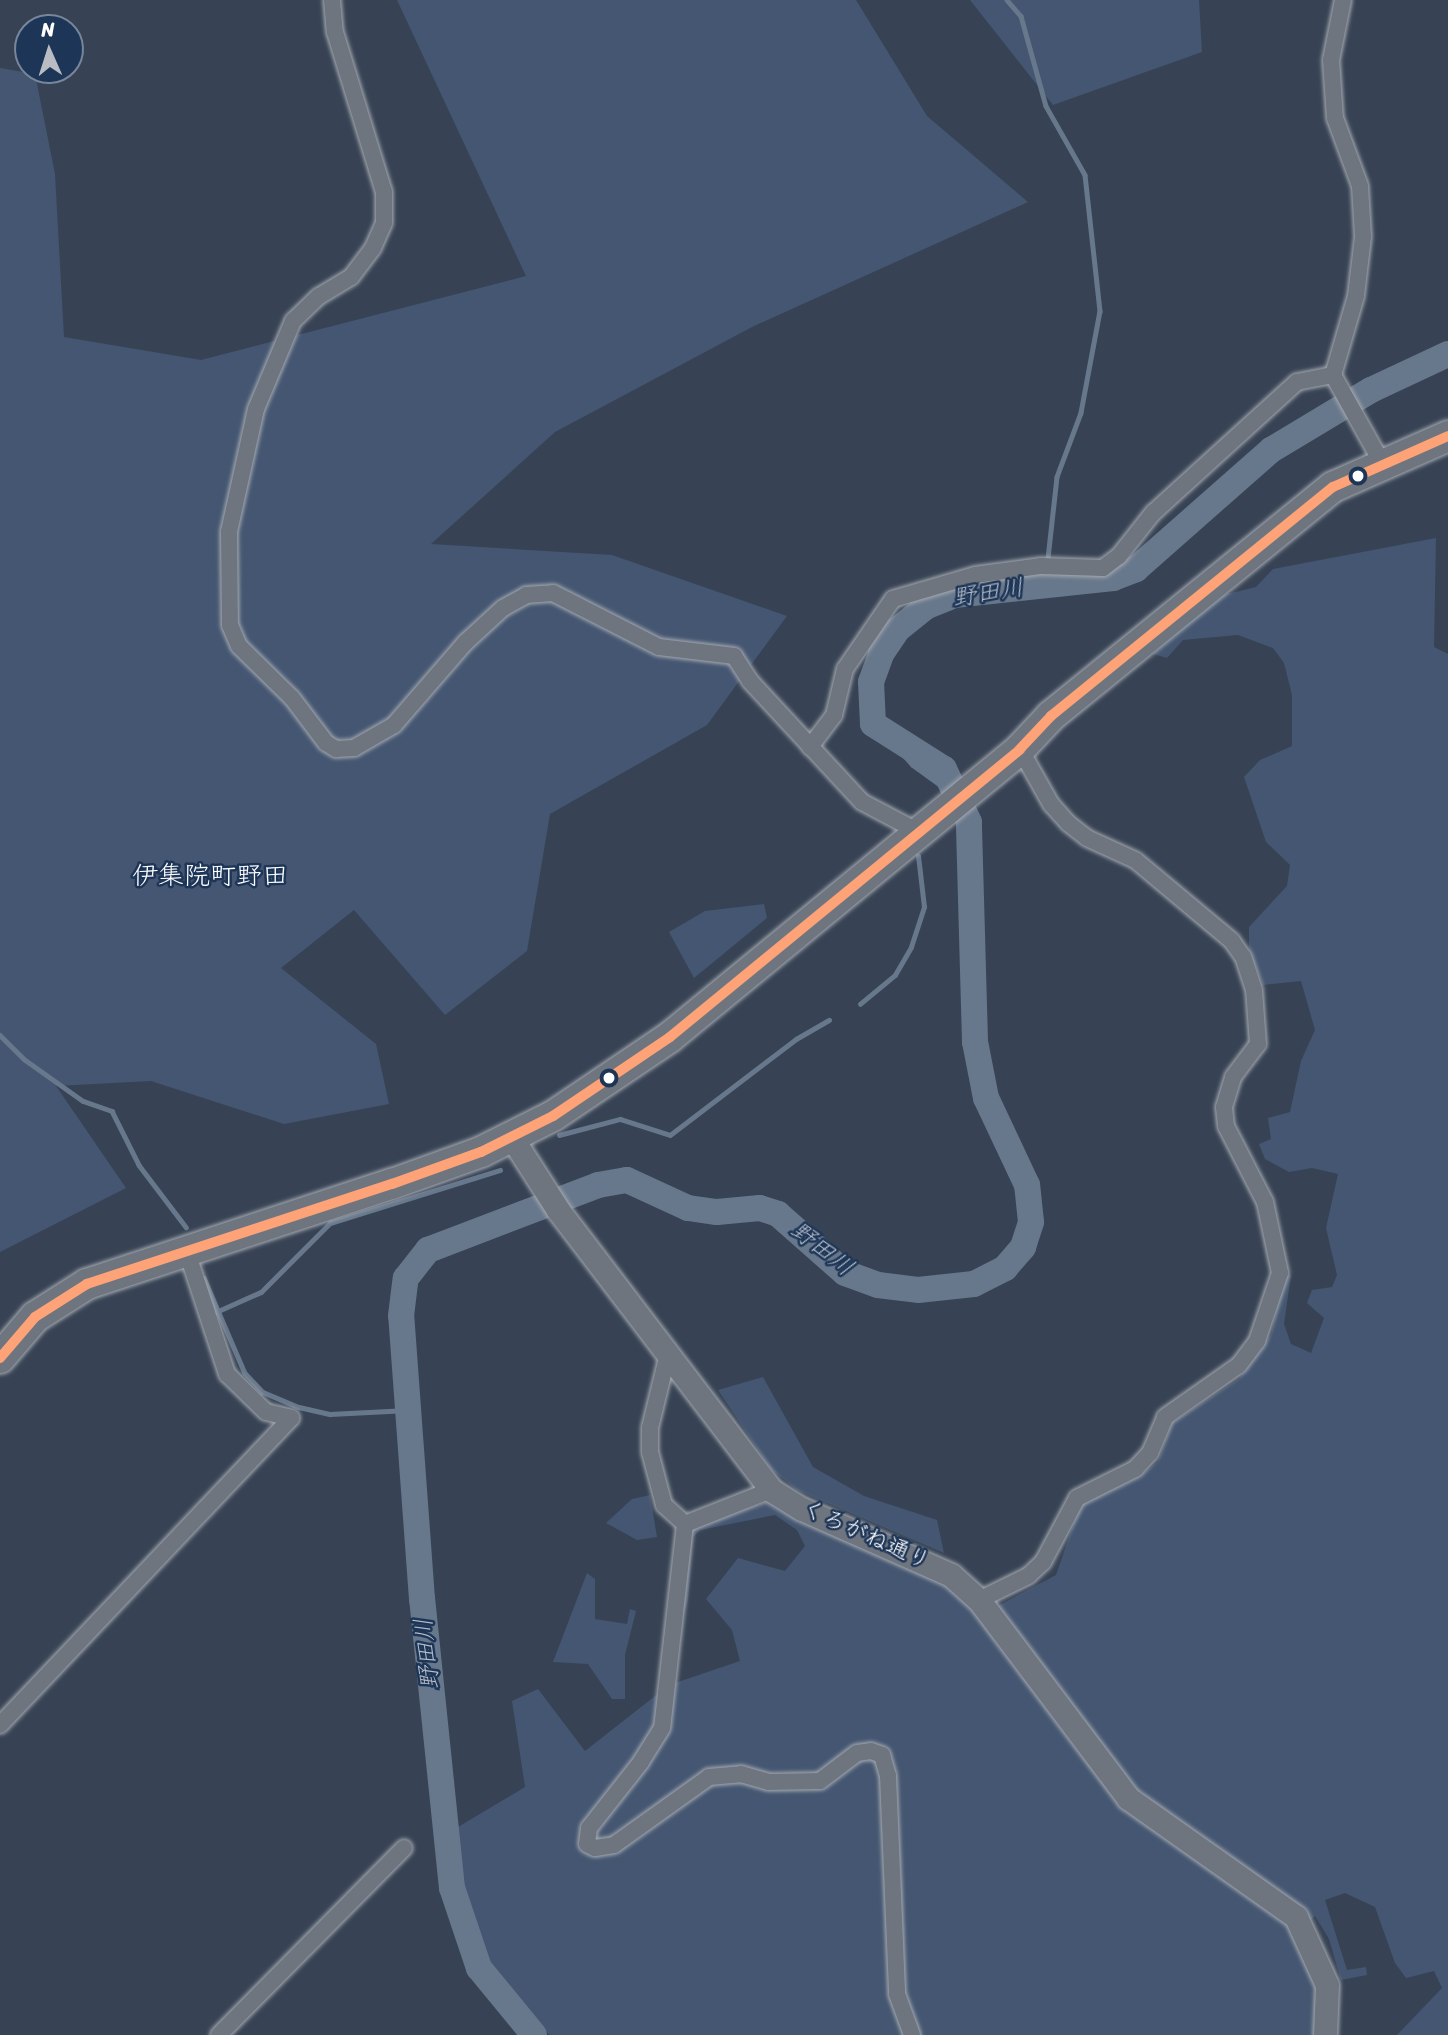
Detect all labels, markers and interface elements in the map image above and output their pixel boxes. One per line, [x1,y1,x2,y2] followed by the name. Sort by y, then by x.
[41,13,55,46] text: N
[14,14,84,84] north arrow
[1351,469,1365,483] unlabelled marker
[950,573,1026,613] water label: 野田川
[132,860,288,892] district label: 伊集院町野田
[602,1071,616,1085] unlabelled marker
[785,1215,859,1283] water label: 野田川
[797,1494,935,1576] street label: くろがね通り
[409,1617,445,1691] water label: 野田川

